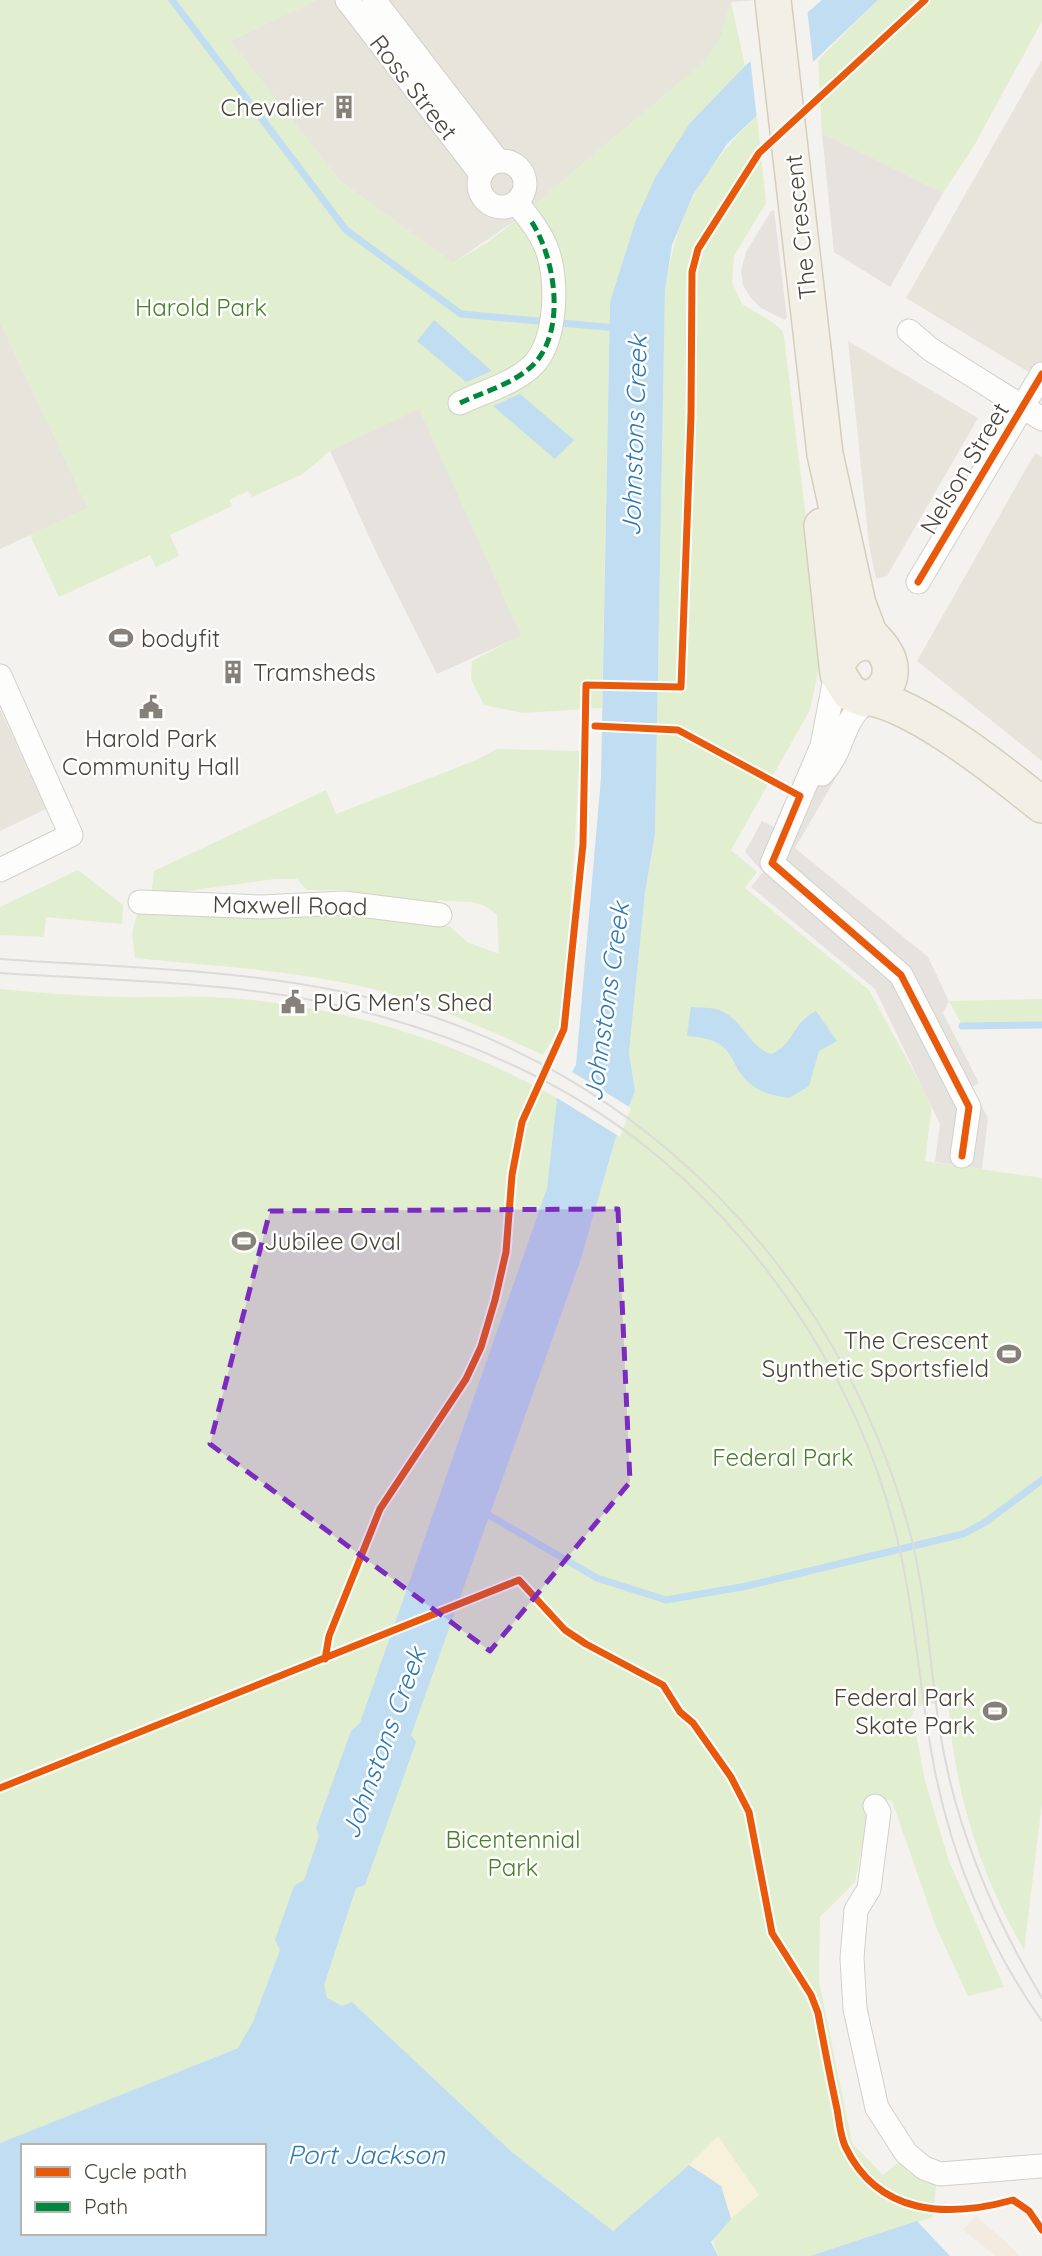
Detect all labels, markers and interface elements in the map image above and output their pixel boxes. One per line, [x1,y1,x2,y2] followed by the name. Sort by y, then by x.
[364,28,464,146] street label: Ross Street
[221,92,324,122] place label: Chevalier
[330,93,358,121] building icon: Chevalier
[777,153,823,301] street label: The Crescent
[135,292,267,322] park label: Harold Park
[614,333,654,537] water label: Johnstons Creek
[913,397,1015,539] street label: Nelson Street
[141,623,220,653] place label: bodyfit
[107,624,135,652] sports icon: bodyfit
[253,657,376,687] place label: Tramsheds
[219,658,247,686] building icon: Tramsheds
[137,693,165,721] public building icon: Harold Park Community Hall
[62,723,240,781] place label: Harold Park Community Hall
[212,889,368,921] street label: Maxwell Road
[576,898,637,1104] water label: Johnstons Creek
[313,987,493,1017] place label: PUG Men's Shed
[279,988,307,1016] public building icon: PUG Men's Shed
[264,1226,401,1256] place label: Jubilee Oval
[230,1227,258,1255] sports icon: Jubilee Oval
[762,1325,989,1383] place label: The Crescent Synthetic Sportsfield
[995,1340,1023,1368] sports icon: The Crescent Synthetic Sportsfield
[712,1442,854,1472] park label: Federal Park
[333,1641,434,1843] water label: Johnstons Creek
[834,1682,975,1740] place label: Federal Park Skate Park
[981,1697,1009,1725] sports icon: Federal Park Skate Park
[445,1824,581,1882] park label: Bicentennial Park
[287,2138,446,2171] water label: Port Jackson
[21,2144,266,2235] legend
[84,2158,187,2184] text: Cycle path
[84,2193,128,2219] text: Path

